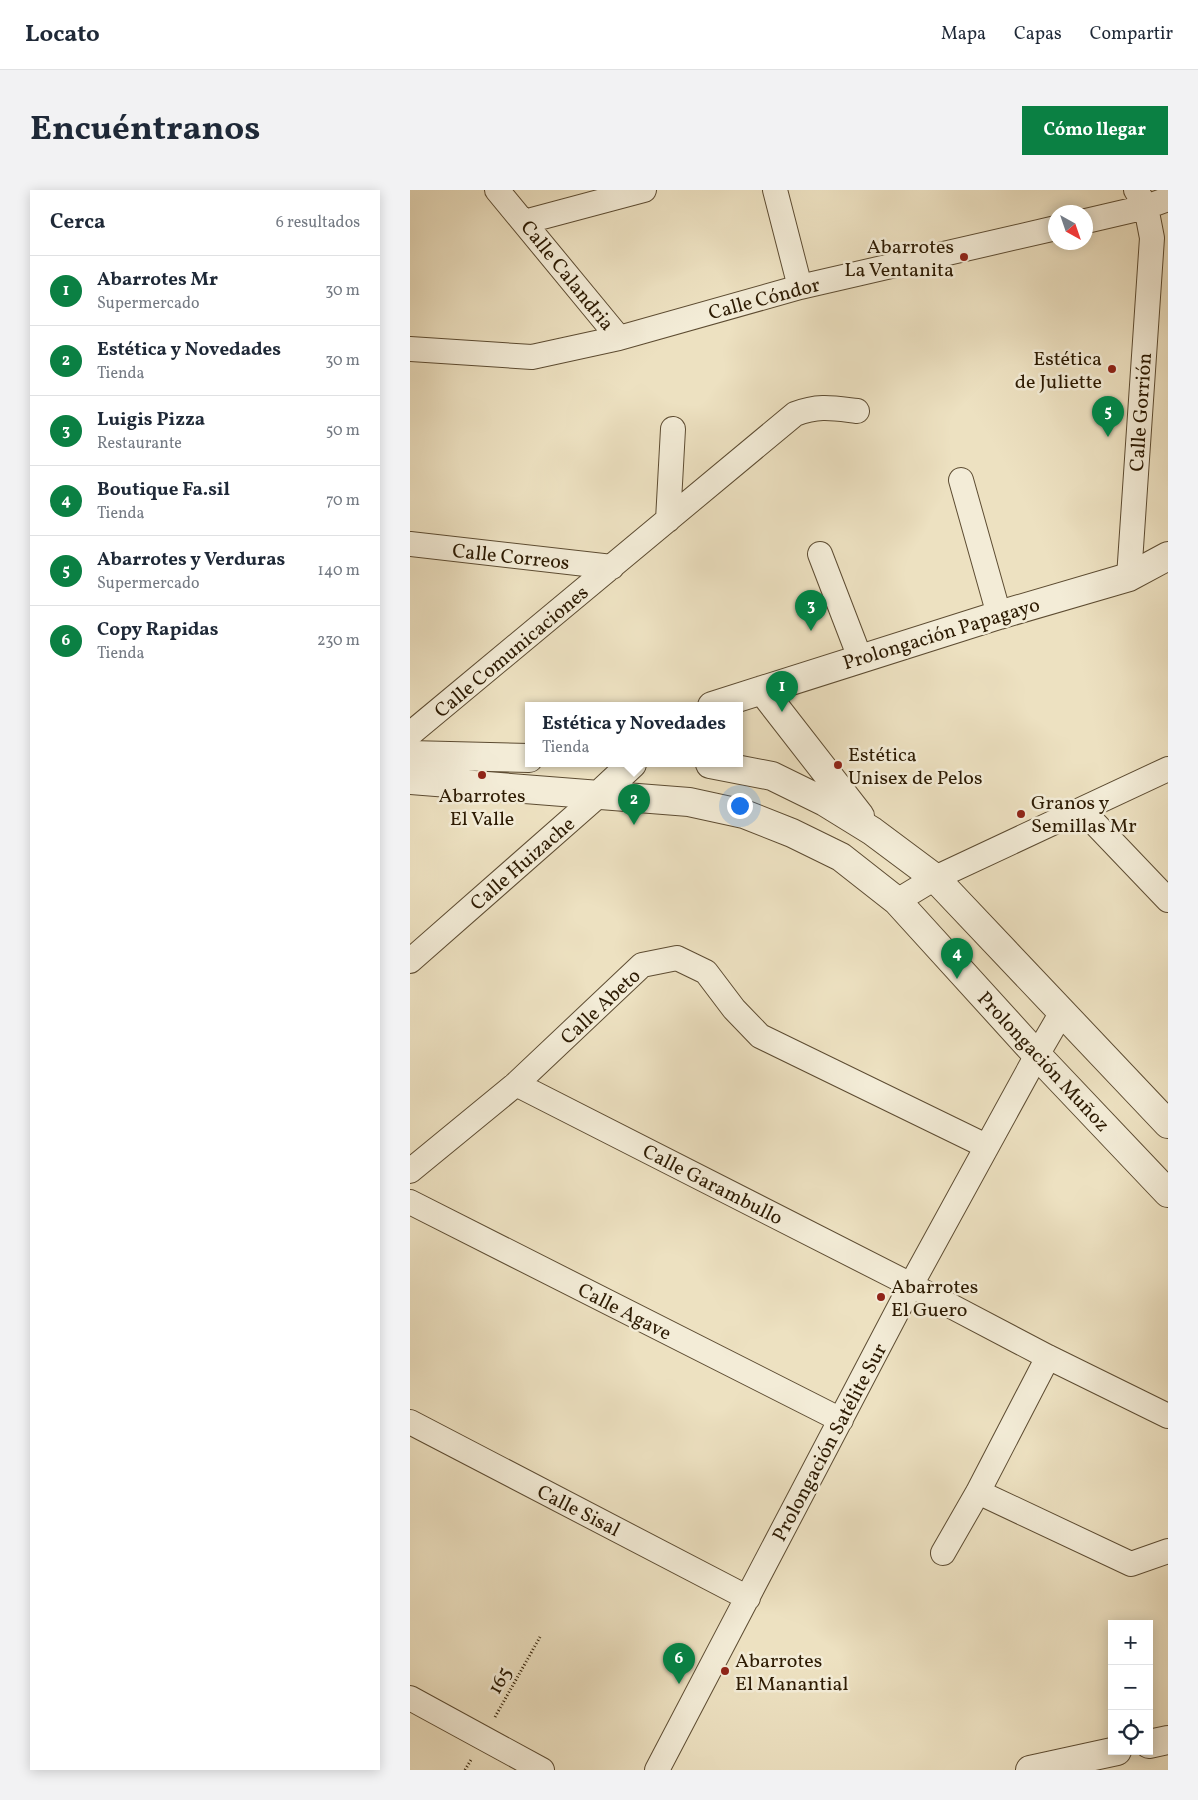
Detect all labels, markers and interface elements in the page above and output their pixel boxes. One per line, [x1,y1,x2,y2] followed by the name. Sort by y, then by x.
[25,18,100,52] text: Locato
[941,22,986,47] text: Mapa
[1014,22,1062,47] text: Capas
[1090,22,1173,47] text: Compartir
[30,106,260,154] text: Encuéntranos
[1022,106,1168,155] button: Cómo llegar
[1048,205,1093,250] north arrow
[50,208,105,237] text: Cerca
[276,212,360,234] text: 6 resultados
[513,215,620,338] street label: Calle Calandria
[844,234,954,285] place label: Abarrotes La Ventanita
[958,251,970,263] marker: Abarrotes La Ventanita
[97,267,218,293] text: Abarrotes Mr
[706,272,823,328] street label: Calle Cóndor
[63,280,69,302] text: 1
[325,280,360,302] text: 30 m
[97,293,199,315] text: Supermercado
[97,337,281,363] text: Estética y Novedades
[1015,346,1102,397] place label: Estética de Juliette
[62,350,70,372] text: 2
[325,350,360,372] text: 30 m
[1124,352,1160,473] street label: Calle Gorrión
[97,363,145,385] text: Tienda
[1106,363,1118,375] marker: Estética de Juliette
[1092,396,1124,437] pin: 5
[97,407,205,433] text: Luigis Pizza
[62,420,70,442] text: 3
[326,420,360,442] text: 50 m
[97,433,182,455] text: Restaurante
[97,477,230,503] text: Boutique Fa.sil
[61,490,71,512] text: 4
[326,490,360,512] text: 70 m
[97,503,145,525] text: Tienda
[451,538,571,578] street label: Calle Correos
[97,547,285,573] text: Abarrotes y Verduras
[62,560,70,582] text: 5
[318,560,360,582] text: 140 m
[97,573,199,595] text: Supermercado
[429,580,595,725] street label: Calle Comunicaciones
[795,590,827,631] pin: 3
[840,592,1043,678] street label: Prolongación Papagayo
[97,617,219,643] text: Copy Rapidas
[62,630,70,652] text: 6
[317,630,360,652] text: 230 m
[97,643,145,665] text: Tienda
[766,671,798,712] pin: 1
[525,702,743,767] popup
[542,711,726,737] text: Estética y Novedades
[542,737,589,759] text: Tienda
[848,742,983,793] place label: Estética Unisex de Pelos
[832,759,844,771] marker: Estética Unisex de Pelos
[476,769,488,781] marker: Abarrotes El Valle
[438,783,526,834] place label: Abarrotes El Valle
[618,784,650,825] pin: 2
[1031,790,1137,841] place label: Granos y Semillas Mr
[727,793,753,819] your location
[1015,808,1027,820] marker: Granos y Semillas Mr
[465,811,582,918] street label: Calle Huizache
[941,938,973,979] pin: 4
[555,963,648,1052] street label: Calle Abeto
[970,986,1115,1139] street label: Prolongación Muñoz
[637,1138,787,1233] street label: Calle Garambullo
[891,1274,978,1325] place label: Abarrotes El Guero
[572,1277,676,1348] street label: Calle Agave
[875,1291,887,1303] marker: Abarrotes El Guero
[767,1339,895,1547] street label: Prolongación Satélite Sur
[532,1479,625,1545] street label: Calle Sisal
[1108,1620,1153,1755] map controls
[1108,1620,1153,1665] button: +
[663,1643,695,1684] pin: 6
[735,1648,848,1699] place label: Abarrotes El Manantial
[482,1662,520,1700] street label: 165
[719,1665,731,1677] marker: Abarrotes El Manantial
[1108,1665,1153,1710] button: −
[1108,1710,1153,1755] button: locate

